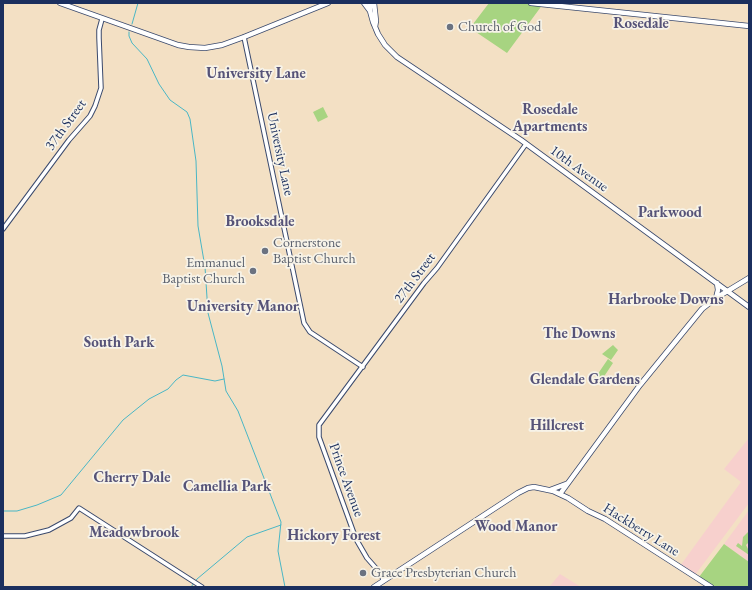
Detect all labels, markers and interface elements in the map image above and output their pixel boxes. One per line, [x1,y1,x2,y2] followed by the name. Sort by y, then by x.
[613,15,669,33] district label: Rosedale
[458,19,541,35] place label: Church of God
[445,22,455,32] marker: Church of God
[206,65,306,83] district label: University Lane
[42,96,90,154] street label: 37th Street
[512,101,588,136] district label: Rosedale Apartments
[263,111,297,197] street label: University Lane
[547,142,611,196] street label: 10th Avenue
[638,204,702,222] district label: Parkwood
[225,213,295,231] district label: Brooksdale
[273,235,356,268] place label: Cornerstone Baptist Church
[260,246,270,256] marker: Cornerstone Baptist Church
[391,250,439,306] street label: 27th Street
[162,255,245,288] place label: Emmanuel Baptist Church
[248,266,258,276] marker: Emmanuel Baptist Church
[608,291,724,309] district label: Harbrooke Downs
[187,298,299,316] district label: University Manor
[543,325,615,343] district label: The Downs
[84,334,154,352] district label: South Park
[530,371,640,389] district label: Glendale Gardens
[530,417,584,435] district label: Hillcrest
[325,441,367,519] street label: Prince Avenue
[94,469,170,487] district label: Cherry Dale
[183,478,271,496] district label: Camellia Park
[600,500,682,560] street label: Hackberry Lane
[475,518,557,536] district label: Wood Manor
[89,524,179,542] district label: Meadowbrook
[287,527,381,545] district label: Hickory Forest
[371,565,516,581] place label: Grace Presbyterian Church
[358,568,368,578] marker: Grace Presbyterian Church

